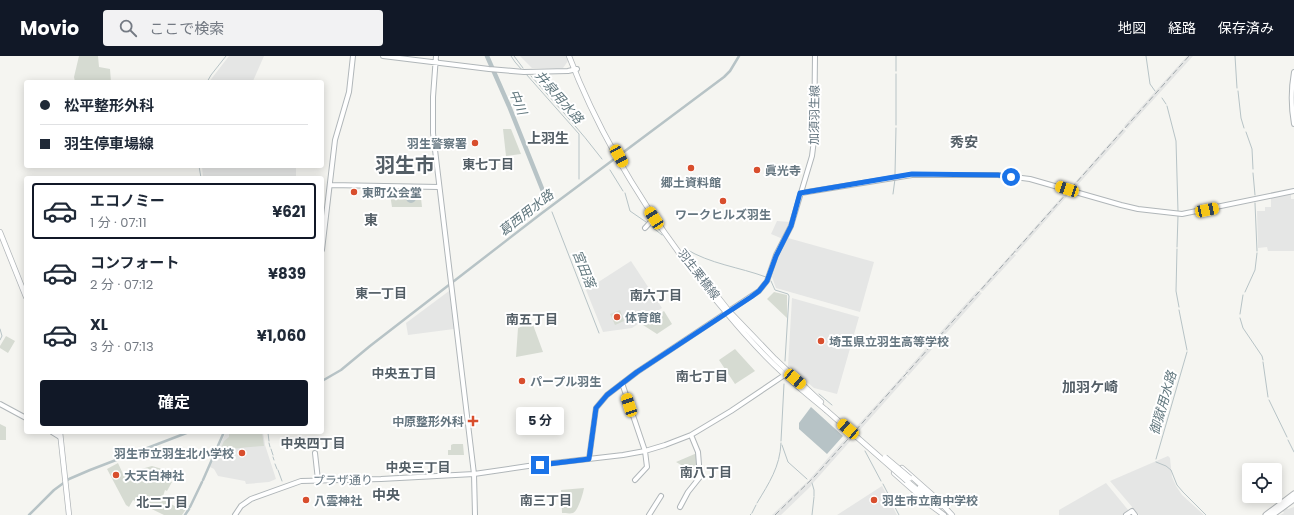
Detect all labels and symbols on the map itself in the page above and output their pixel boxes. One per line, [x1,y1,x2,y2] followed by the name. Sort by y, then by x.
[531,66,588,129] water label: 井泉用水路
[805,85,823,145] street label: 加須羽生線
[504,86,532,119] water label: 中川
[527,128,569,148] district label: 上羽生
[950,132,978,152] district label: 秀安
[407,135,467,152] place label: 羽生警察署
[470,138,480,148] marker: 羽生警察署
[608,143,630,169] car
[375,151,435,179] district label: 羽生市
[462,155,514,174] district label: 東七丁目
[765,162,801,179] place label: 眞光寺
[686,163,696,173] marker: 郷土資料館
[752,165,762,175] marker: 眞光寺
[1002,168,1020,186] route start
[661,174,721,191] place label: 郷土資料館
[1054,180,1080,198] car
[362,184,422,201] place label: 東町公会堂
[495,185,558,240] water label: 葛西用水路
[349,187,359,197] marker: 東町公会堂
[718,196,728,206] marker: ワークヒルズ羽生
[1194,202,1220,218] car
[642,205,666,231] car
[675,206,771,223] place label: ワークヒルズ羽生
[364,210,378,230] district label: 東
[674,245,724,303] street label: 羽生栗橋線
[568,247,601,292] water label: 宮田落
[355,284,407,303] district label: 東一丁目
[630,286,682,305] district label: 南六丁目
[625,309,661,326] place label: 体育館
[506,310,558,329] district label: 南五丁目
[612,312,622,322] marker: 体育館
[829,333,949,350] place label: 埼玉県立羽生高等学校
[816,336,826,346] marker: 埼玉県立羽生高等学校
[371,364,437,383] district label: 中央五丁目
[676,367,728,386] district label: 南七丁目
[782,367,808,391] car
[1145,368,1181,437] water label: 御獄用水路
[530,373,601,390] place label: パープル羽生
[517,376,527,386] marker: パープル羽生
[1062,377,1118,397] district label: 加羽ケ崎
[620,392,638,418] car
[516,407,564,435] callout: 5 分
[392,413,464,430] place label: 中原整形外科
[467,415,479,427] marker: 中原整形外科
[835,417,861,441] car
[280,434,346,453] district label: 中央四丁目
[114,445,234,462] place label: 羽生市立羽生北小学校
[237,448,247,458] marker: 羽生市立羽生北小学校
[531,456,549,474] route end
[385,458,451,477] district label: 中央三丁目
[680,463,732,482] district label: 南八丁目
[124,467,184,484] place label: 大天白神社
[111,470,121,480] marker: 大天白神社
[313,471,373,489] street label: プラザ通り
[372,485,400,505] district label: 中央
[520,491,572,510] district label: 南三丁目
[314,492,362,509] place label: 八雲神社
[882,492,978,509] place label: 羽生市立南中学校
[136,493,188,512] district label: 北二丁目
[301,495,311,505] marker: 八雲神社
[869,495,879,505] marker: 羽生市立南中学校

